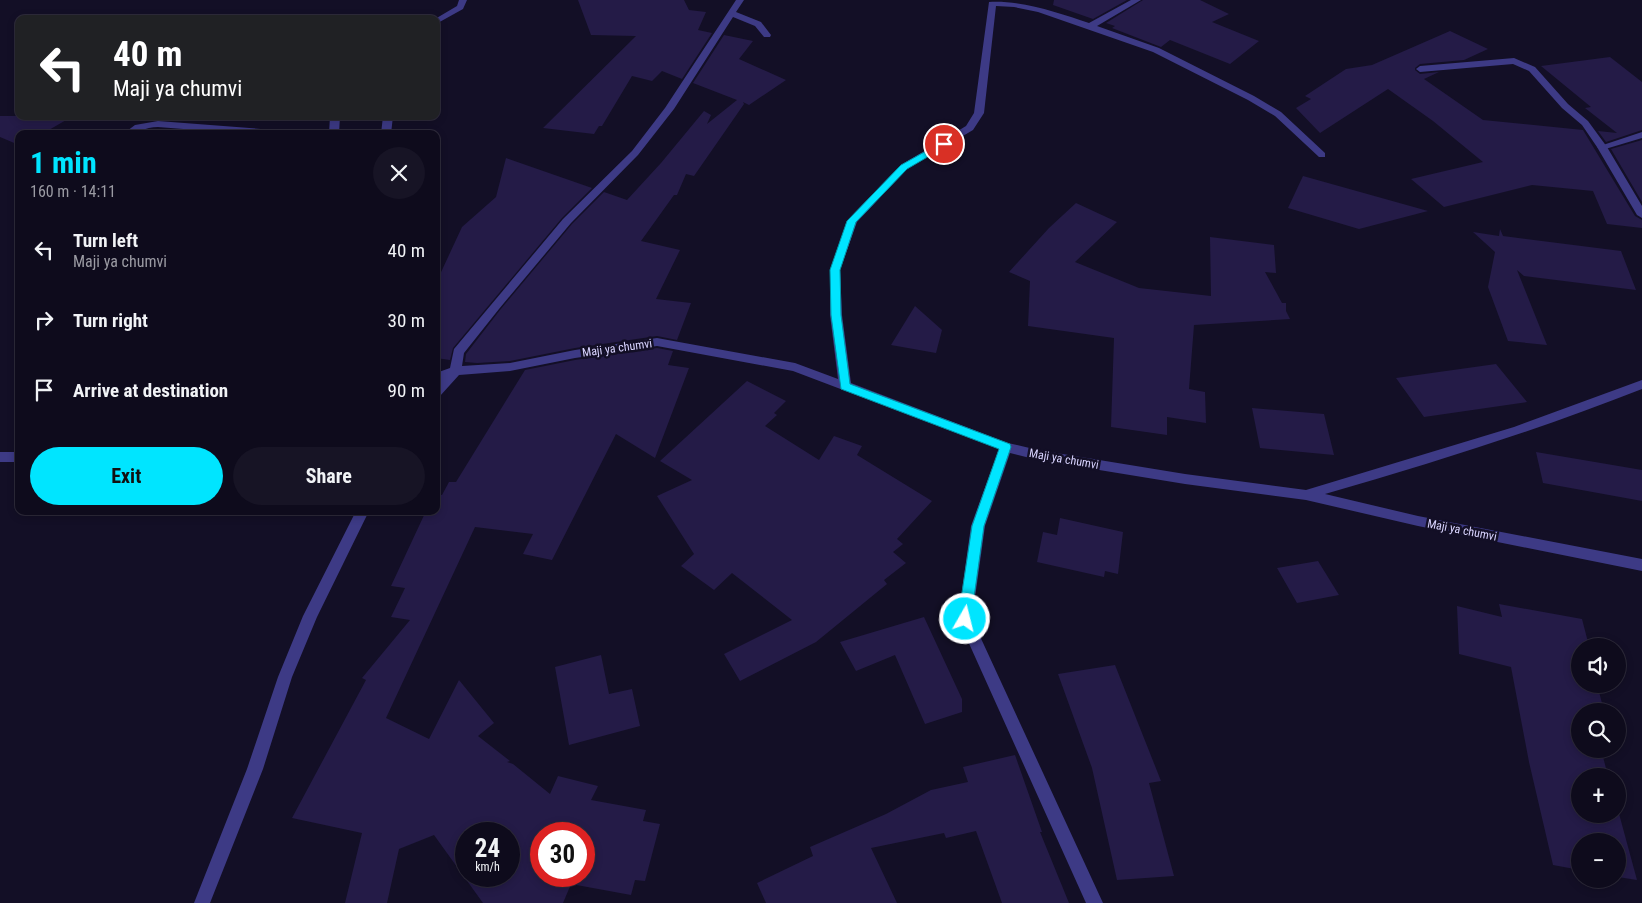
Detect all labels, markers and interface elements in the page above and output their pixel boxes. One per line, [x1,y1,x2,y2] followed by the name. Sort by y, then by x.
[113,34,182,75] text: 40 m
[30,35,95,100] icon: left
[113,76,242,101] text: Maji ya chumvi
[923,123,965,165] pin
[930,130,958,158] icon: arrive
[30,145,97,180] text: 1 min
[373,147,425,199] button: close
[30,182,116,201] text: 160 m · 14:11
[73,229,138,252] text: Turn left
[30,236,58,264] icon: left
[388,239,425,262] text: 40 m
[73,252,167,271] text: Maji ya chumvi
[30,306,58,334] icon: right
[73,309,148,332] text: Turn right
[388,309,425,332] text: 30 m
[581,336,653,360] street label: Maji ya chumvi
[30,376,58,404] icon: arrive
[73,379,228,402] text: Arrive at destination
[388,379,425,402] text: 90 m
[1028,446,1100,472] street label: Maji ya chumvi
[30,447,223,505] button: Exit
[233,447,425,505] button: Share
[1426,516,1498,544] street label: Maji ya chumvi
[938,592,990,644] position arrow
[1571,638,1626,888] map controls
[1571,638,1626,693] button: sound
[1571,703,1626,758] button: search
[1571,768,1626,823] button: +
[530,822,595,887] speed limit sign: 30
[1571,833,1626,888] button: −
[475,834,500,863] text: 24
[475,860,500,874] text: km/h

